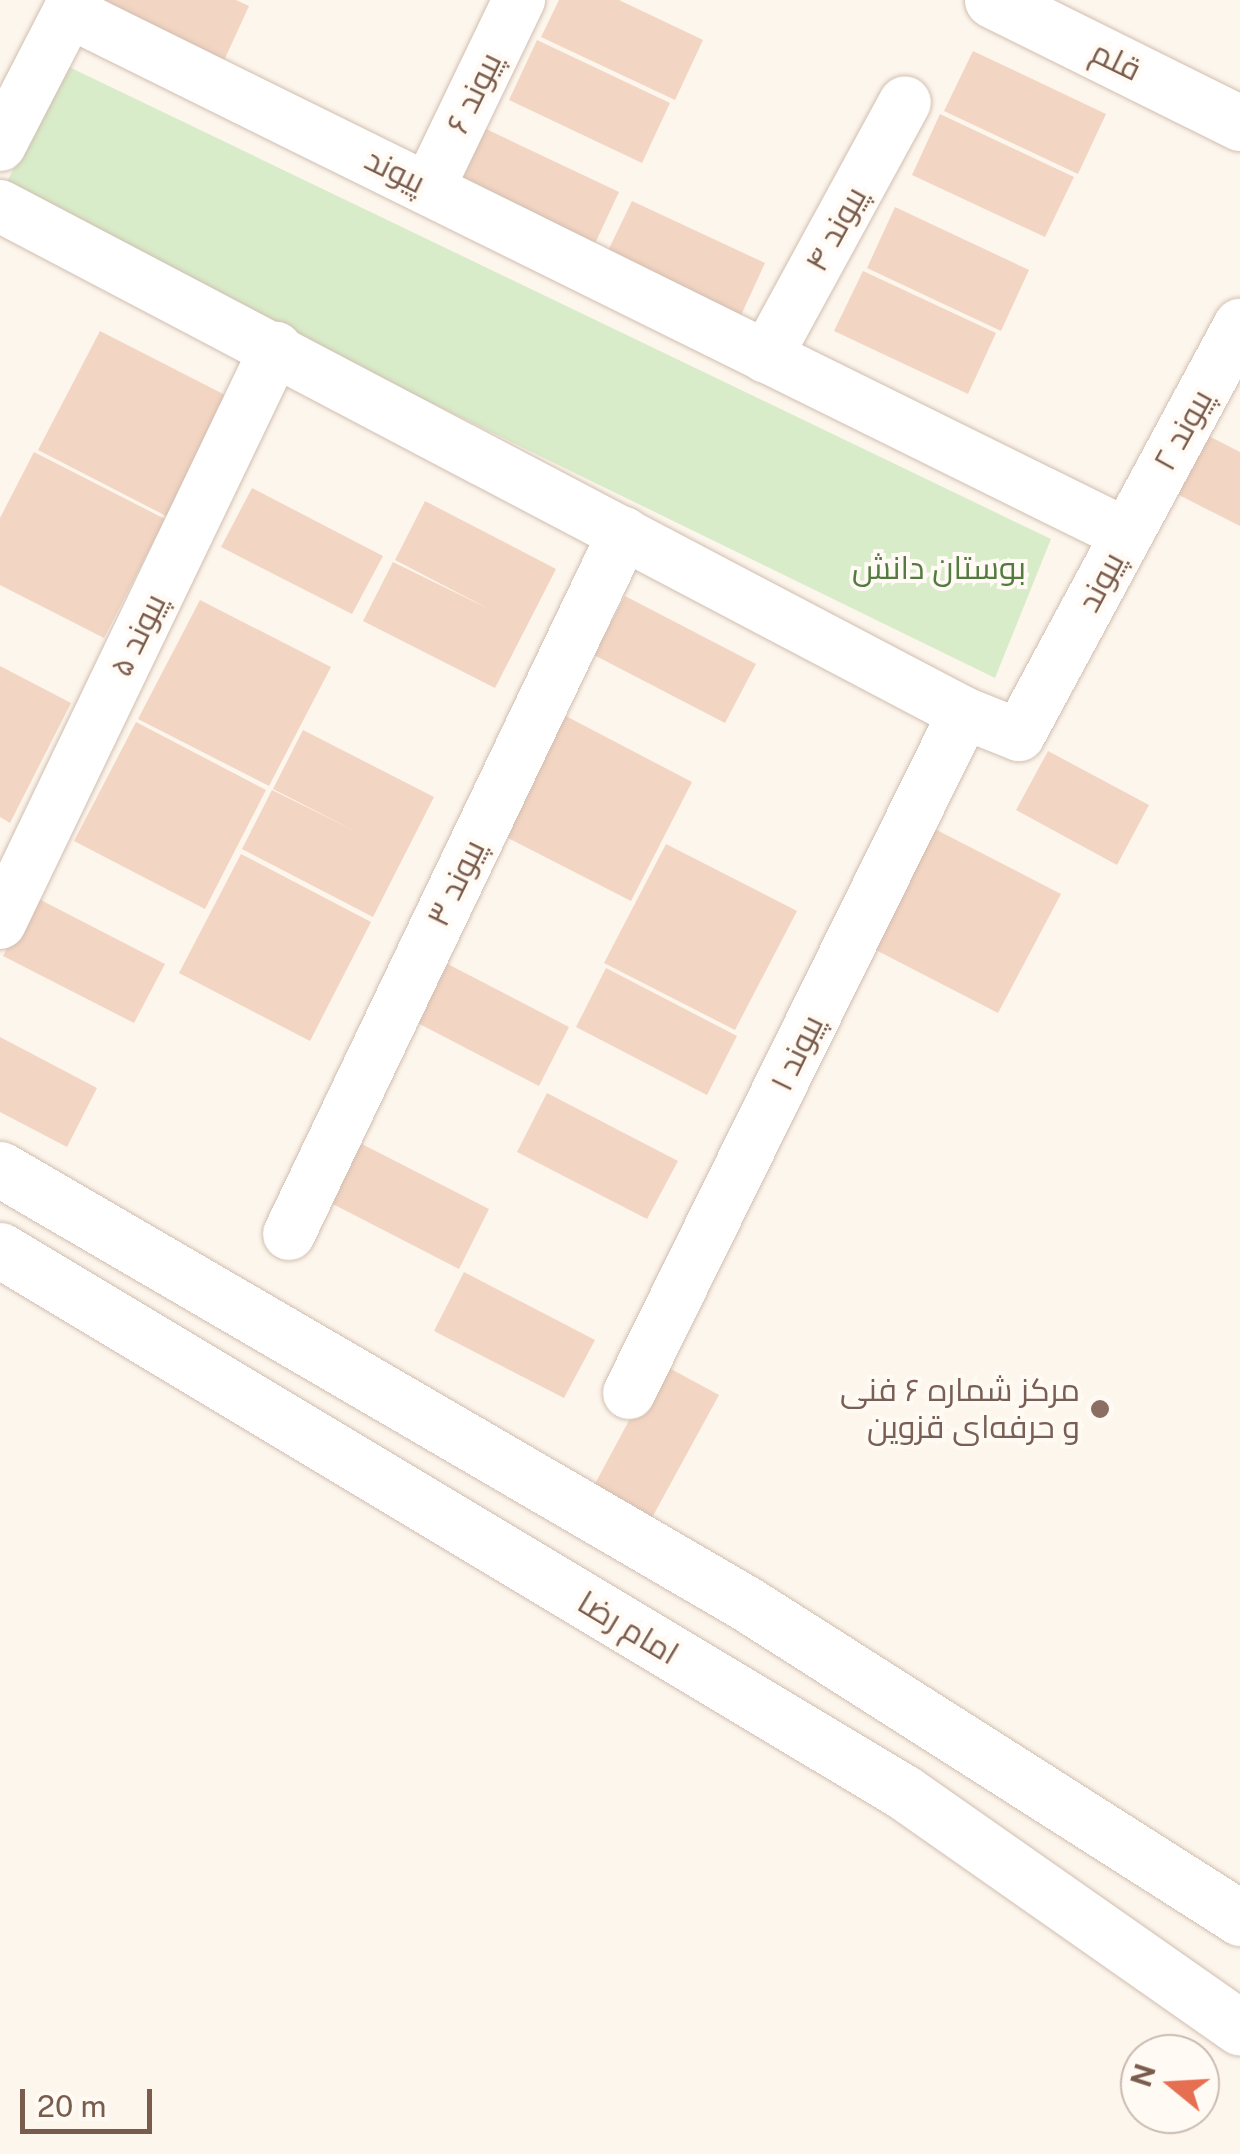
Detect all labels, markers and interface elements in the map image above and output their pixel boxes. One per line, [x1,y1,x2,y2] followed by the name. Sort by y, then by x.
[1085,33,1147,89] street label: قلم
[438,46,510,140] street label: پیوند ۶
[359,140,431,202] street label: پیوند
[797,180,875,278] street label: پیوند ۴
[1145,383,1221,477] street label: پیوند ۲
[1069,546,1133,618] street label: پیوند
[852,549,1026,587] park label: بوستان دانش
[102,587,174,683] street label: پیوند ۵
[419,833,493,933] street label: پیوند ۳
[762,1009,832,1097] street label: پیوند ۱
[840,1372,1080,1447] place label: مرکز شماره ۶ فنی و حرفه‌ای قزوین
[1089,1398,1111,1420] marker: مرکز شماره ۶ فنی و حرفه‌ای قزوین
[571,1583,685,1673] street label: امام رضا
[1120,2034,1220,2134] north arrow
[1124,2060,1162,2091] text: N
[25,2069,158,2131] scale bar
[37,2088,106,2124] text: 20 m

